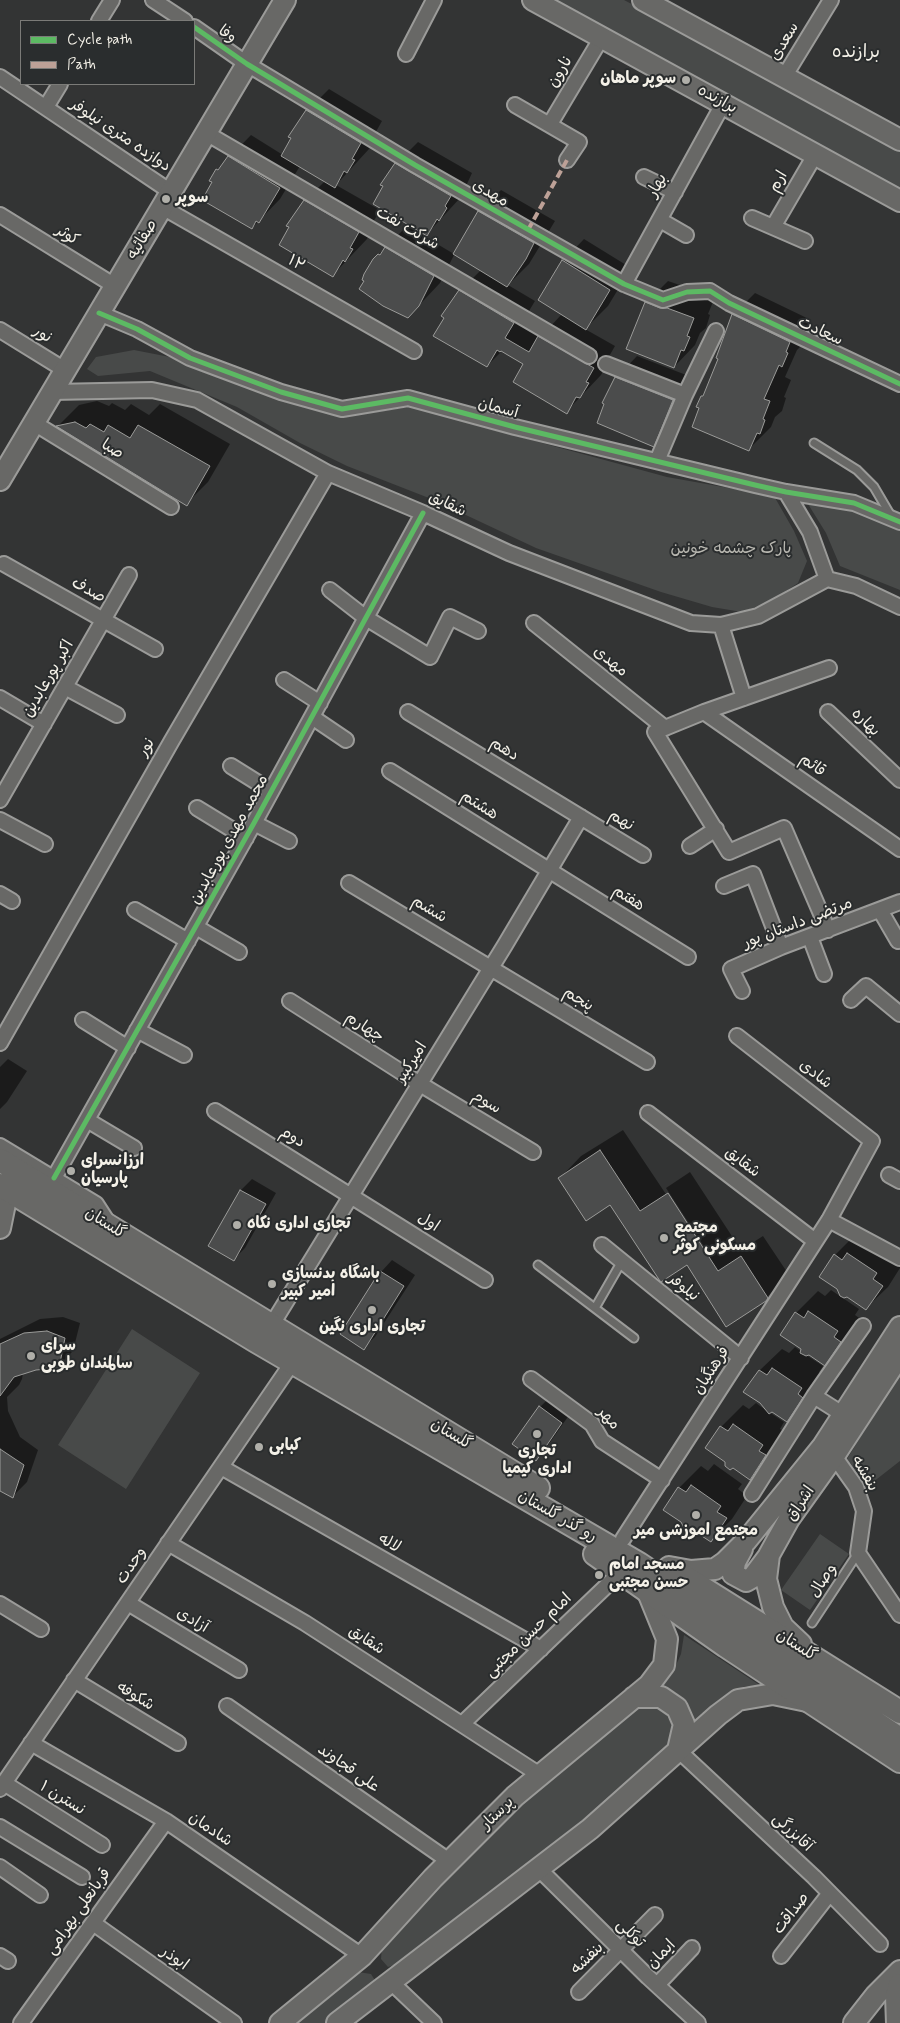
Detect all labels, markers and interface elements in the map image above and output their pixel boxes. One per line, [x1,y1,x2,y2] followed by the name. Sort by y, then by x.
[766,19,804,65] street label: سعدی
[20,20,195,85] legend
[214,22,240,48] street label: وفا
[67,30,132,50] text: Cycle path
[832,42,880,64] district label: برازنده
[544,53,578,91] street label: نارون
[67,55,96,75] text: Path
[600,70,676,90] place label: سوپر ماهان
[680,74,692,86] marker: سوپر ماهان
[694,81,740,119] street label: برازنده
[66,95,174,177] street label: دوازده متری نیلوفر
[765,168,793,196] street label: ارم
[644,171,672,201] street label: بهار
[468,176,512,212] street label: مهدی
[176,189,208,209] place label: سوپر
[160,193,172,205] marker: سوپر
[372,203,442,255] street label: شرکت نفت
[124,217,162,263] street label: صفائیه
[52,221,82,251] street label: کوثر
[284,252,308,276] street label: ۱۲
[794,313,846,351] street label: سعادت
[29,322,55,348] street label: نور
[476,394,520,424] street label: آسمان
[97,436,127,464] street label: صبا
[425,488,469,522] street label: شقایق
[671,540,791,560] park label: پارک چشمه خونین
[68,574,108,608] street label: صدف
[19,637,79,721] street label: اکبر پورعابدین
[589,642,631,682] street label: مهدی
[847,705,883,741] street label: بهاره
[486,734,522,766] street label: دهم
[134,735,160,761] street label: نور
[795,750,829,782] street label: قائم
[186,772,274,908] street label: محمد مهدی پورعابدین
[457,787,501,825] street label: هشتم
[605,806,637,836] street label: نهم
[608,882,648,916] street label: هفتم
[408,892,450,928] street label: ششم
[740,894,856,954] street label: مرتضی داستان پور
[559,983,597,1017] street label: پنجم
[341,1008,387,1048] street label: چهارم
[392,1039,432,1087] street label: امیرکبیر
[795,1056,835,1094] street label: شادی
[468,1087,504,1119] street label: سوم
[276,1123,308,1153] street label: دوم
[720,1143,764,1183] street label: شقایق
[81,1152,144,1190] place label: ارزانسرای پارسیان
[65,1165,77,1177] marker: ارزانسرای پارسیان
[81,1204,129,1244] street label: گلستان
[414,1209,442,1237] street label: اول
[247,1215,351,1235] place label: تجاری اداری نکاه
[231,1219,243,1231] marker: تجاری اداری نکاه
[674,1219,756,1257] place label: مجتمع مسکونی کوثر
[658,1232,670,1244] marker: مجتمع مسکونی کوثر
[282,1265,380,1303] place label: باشگاه بدنسازی امیر کبیر
[663,1270,703,1306] street label: نیلوفر
[266,1278,278,1290] marker: باشگاه بدنسازی امیر کبیر
[366,1304,378,1316] marker: تجاری اداری نگین
[319,1318,425,1338] place label: تجاری اداری نگین
[41,1337,133,1375] place label: سرای سالمندان طوبی
[689,1343,735,1399] street label: فرهنگیان
[25,1350,37,1362] marker: سرای سالمندان طوبی
[593,1404,623,1434] street label: مهر
[427,1415,475,1455] street label: گلستان
[531,1428,543,1440] marker: تجاری اداری کیمیا
[269,1437,301,1457] place label: کبابی
[253,1441,265,1453] marker: کبابی
[503,1442,571,1480] place label: تجاری اداری کیمیا
[846,1453,882,1495] street label: بنفشه
[782,1483,820,1525] street label: اشراق
[514,1487,600,1547] street label: رو گذر گلستان
[690,1509,702,1521] marker: مجتمع اموزشی میر
[634,1522,758,1542] place label: مجتمع اموزشی میر
[374,1530,404,1558] street label: لاله
[113,1544,151,1588] street label: وحدت
[609,1556,688,1594] place label: مسجد امام حسن مجتبی
[806,1560,842,1602] street label: وصال
[593,1569,605,1581] marker: مسجد امام حسن مجتبی
[482,1590,576,1682] street label: امام حسن مجتبی
[173,1604,211,1638] street label: آزادی
[344,1622,388,1660] street label: شقایق
[772,1626,820,1666] street label: گلستان
[113,1678,157,1716] street label: شکوفه
[313,1741,383,1797] street label: علی قجاوند
[36,1778,88,1820] street label: نسترن ۱
[477,1794,519,1834] street label: پرستار
[185,1808,235,1852] street label: شادمان
[768,1810,816,1856] street label: آقابزرگی
[42,1865,116,1959] street label: قربانعلی بهرامی
[770,1889,814,1939] street label: صداقت
[612,1916,648,1952] street label: توکلی
[644,1936,680,1974] street label: ایمان
[568,1939,608,1979] street label: بنفشه
[156,1943,192,1975] street label: ابوذر

